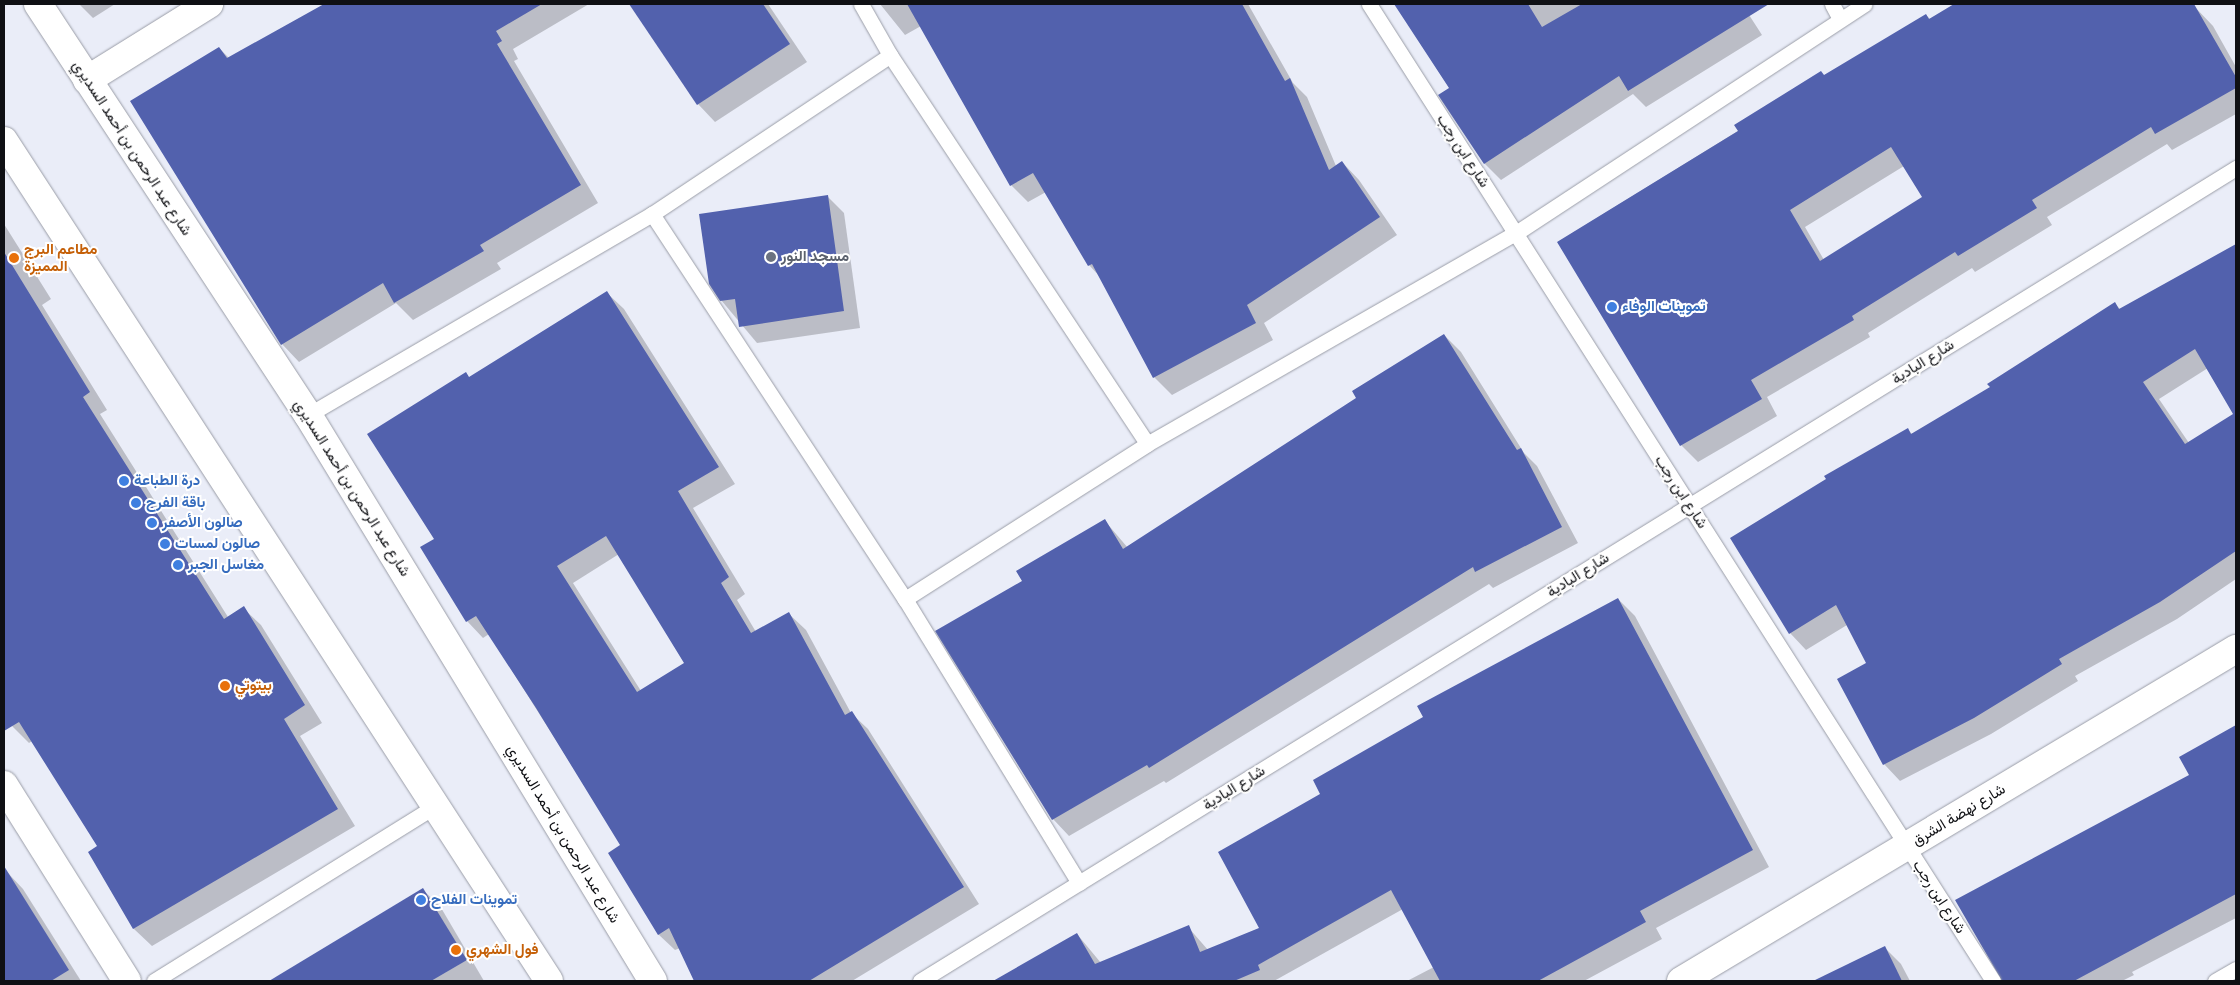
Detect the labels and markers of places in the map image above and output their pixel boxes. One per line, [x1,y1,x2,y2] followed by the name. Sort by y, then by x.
[24,240,97,275] place label: مطاعم البرج المميزة
[781,248,849,266] place label: مسجد النور
[765,251,777,263] marker: مسجد النور
[8,252,20,264] marker: مطاعم البرج المميزة
[1622,298,1706,316] place label: تموينات الوفاء
[1606,301,1618,313] marker: تموينات الوفاء
[134,472,200,490] place label: درة الطباعة
[118,475,130,487] marker: درة الطباعة
[146,494,205,512] place label: باقة الفرح
[130,497,142,509] marker: باقة الفرح
[162,514,243,532] place label: صالون الأصفر
[146,517,158,529] marker: صالون الأصفر
[175,535,260,553] place label: صالون لمسات
[159,538,171,550] marker: صالون لمسات
[188,556,264,574] place label: مغاسل الجبر
[172,559,184,571] marker: مغاسل الجبر
[235,677,272,695] place label: بيتوتي
[219,680,231,692] marker: بيتوتي
[431,891,517,909] place label: تموينات الفلاح
[415,894,427,906] marker: تموينات الفلاح
[466,941,538,959] place label: فول الشهري
[450,944,462,956] marker: فول الشهري

